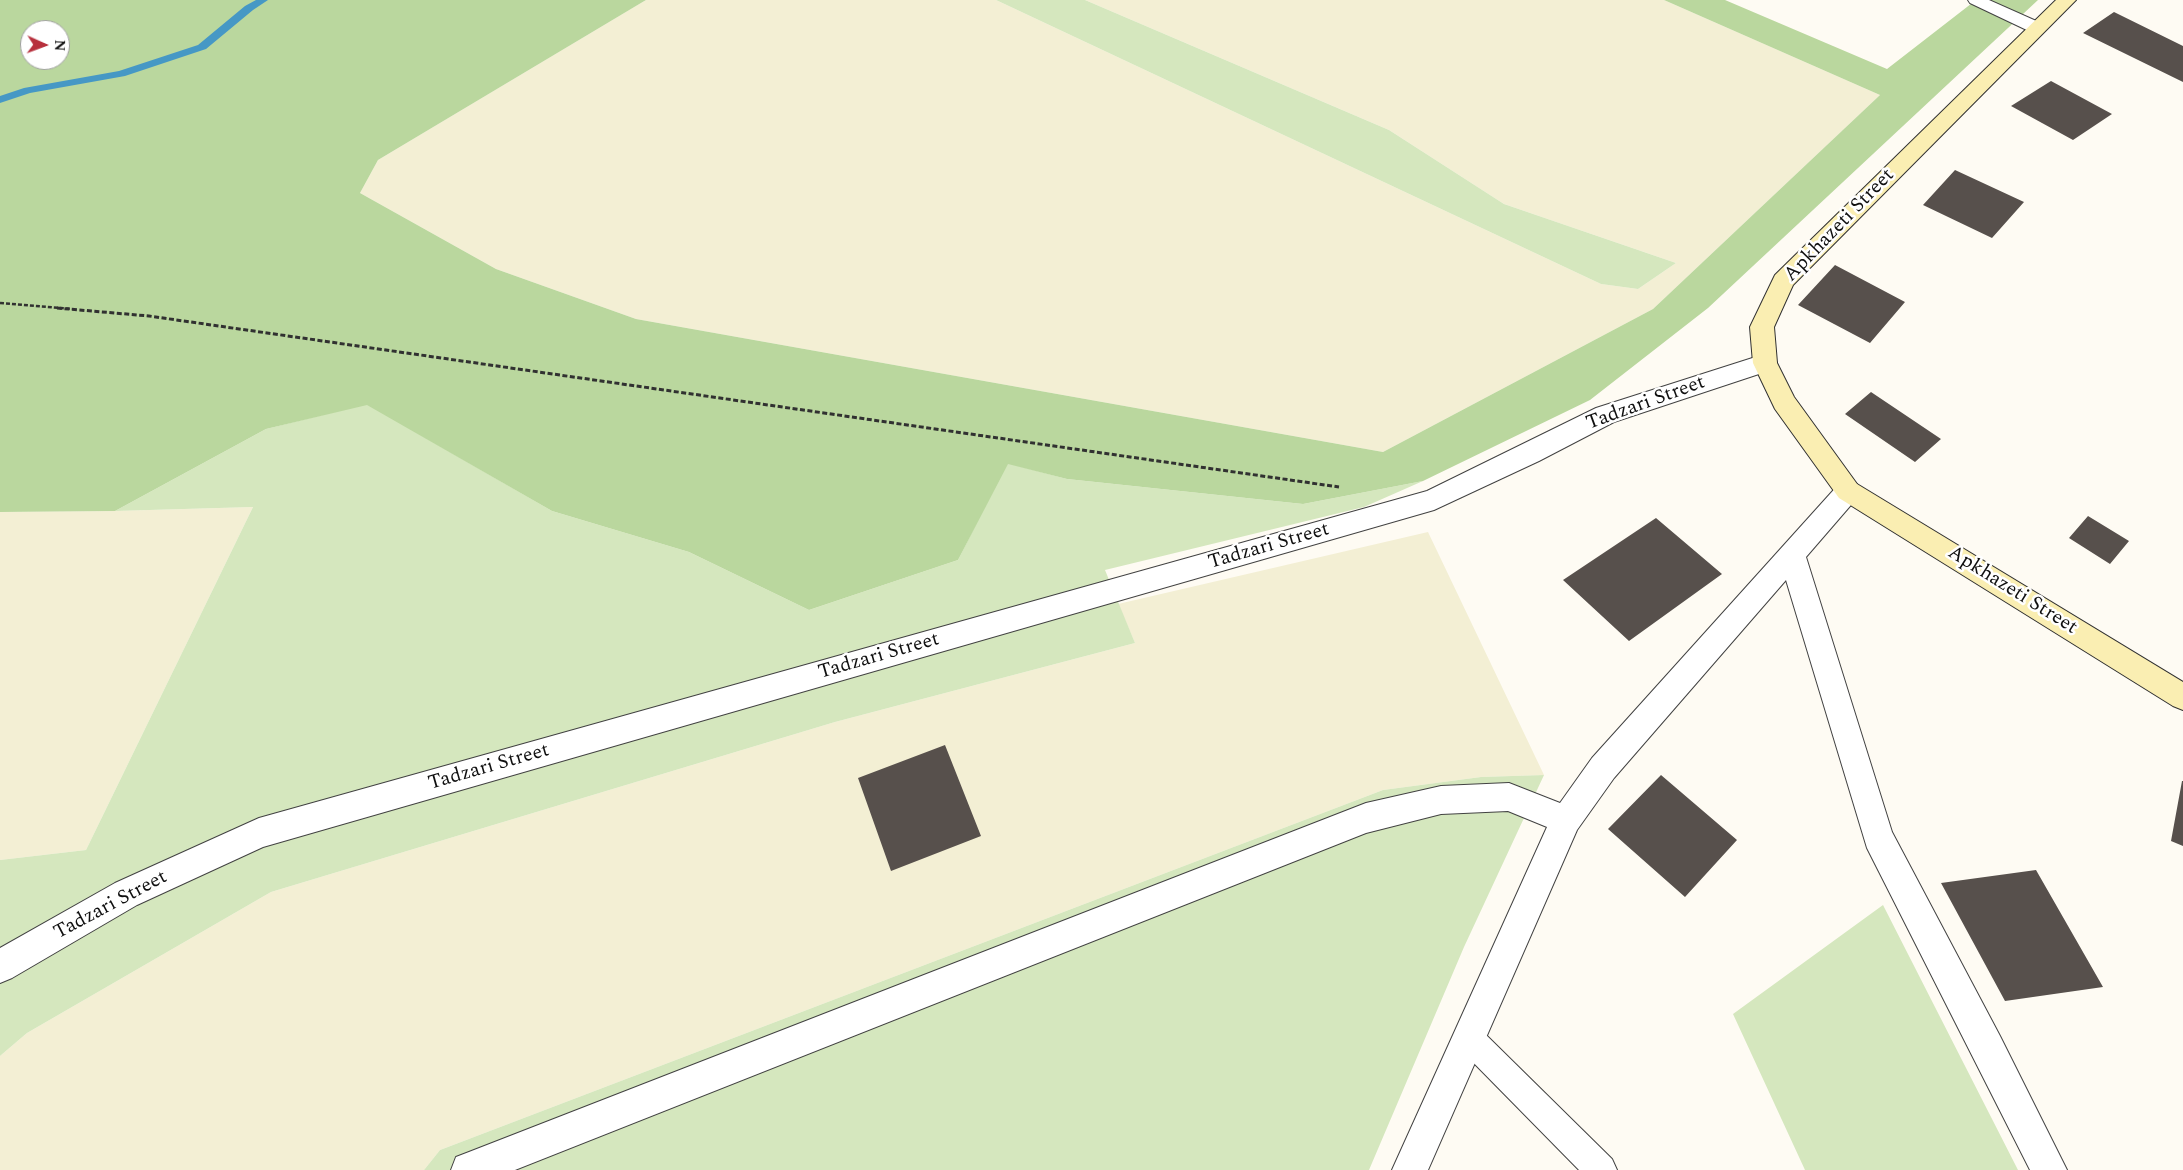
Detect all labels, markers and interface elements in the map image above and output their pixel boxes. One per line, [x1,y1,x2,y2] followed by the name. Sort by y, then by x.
[20,20,70,70] north arrow
[49,39,70,52] text: N
[1780,164,1900,288] street label: Apkhazeti Street
[1583,371,1709,437] street label: Tadzari Street
[1206,518,1332,576] street label: Tadzari Street
[1943,542,2081,640] street label: Apkhazeti Street
[816,628,942,686] street label: Tadzari Street
[426,739,552,797] street label: Tadzari Street
[50,866,172,946] street label: Tadzari Street

